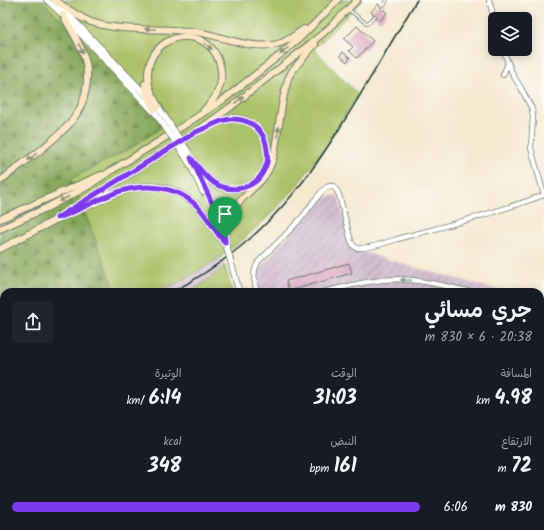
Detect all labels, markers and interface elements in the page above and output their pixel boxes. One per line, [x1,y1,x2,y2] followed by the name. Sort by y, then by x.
[488,12,532,56] map controls
[488,12,532,56] button: layers
[144,26,156,33] one-way arrow
[202,42,213,51] one-way arrow
[78,44,84,55] one-way arrow
[279,47,289,56] one-way arrow
[234,96,245,104] one-way arrow
[275,125,281,138] one-way arrow
[26,152,37,161] one-way arrow
[58,196,70,202] one-way arrow
[208,197,242,238] pin
[214,203,236,225] icon: arrive
[400,276,412,283] one-way arrow
[424,294,532,329] text: جري مسائي
[12,301,54,343] button: share
[425,327,532,348] text: 20:38 · 6 × 830 m
[155,365,181,383] text: الوتيرة
[331,365,357,383] text: الوقت
[501,365,532,383] text: المسافة
[149,383,181,415] text: 6:14
[314,383,357,415] text: 31:03
[494,383,532,415] text: 4.98
[126,392,149,410] text: /km
[476,392,494,410] text: km
[163,433,181,451] text: kcal
[330,433,357,451] text: النبض
[501,433,532,451] text: الارتفاع
[148,451,181,483] text: 348
[334,451,357,483] text: 161
[511,451,532,483] text: 72
[310,460,334,478] text: bpm
[498,460,511,478] text: m
[444,497,468,518] text: 6:06
[495,497,532,518] text: 830 m

